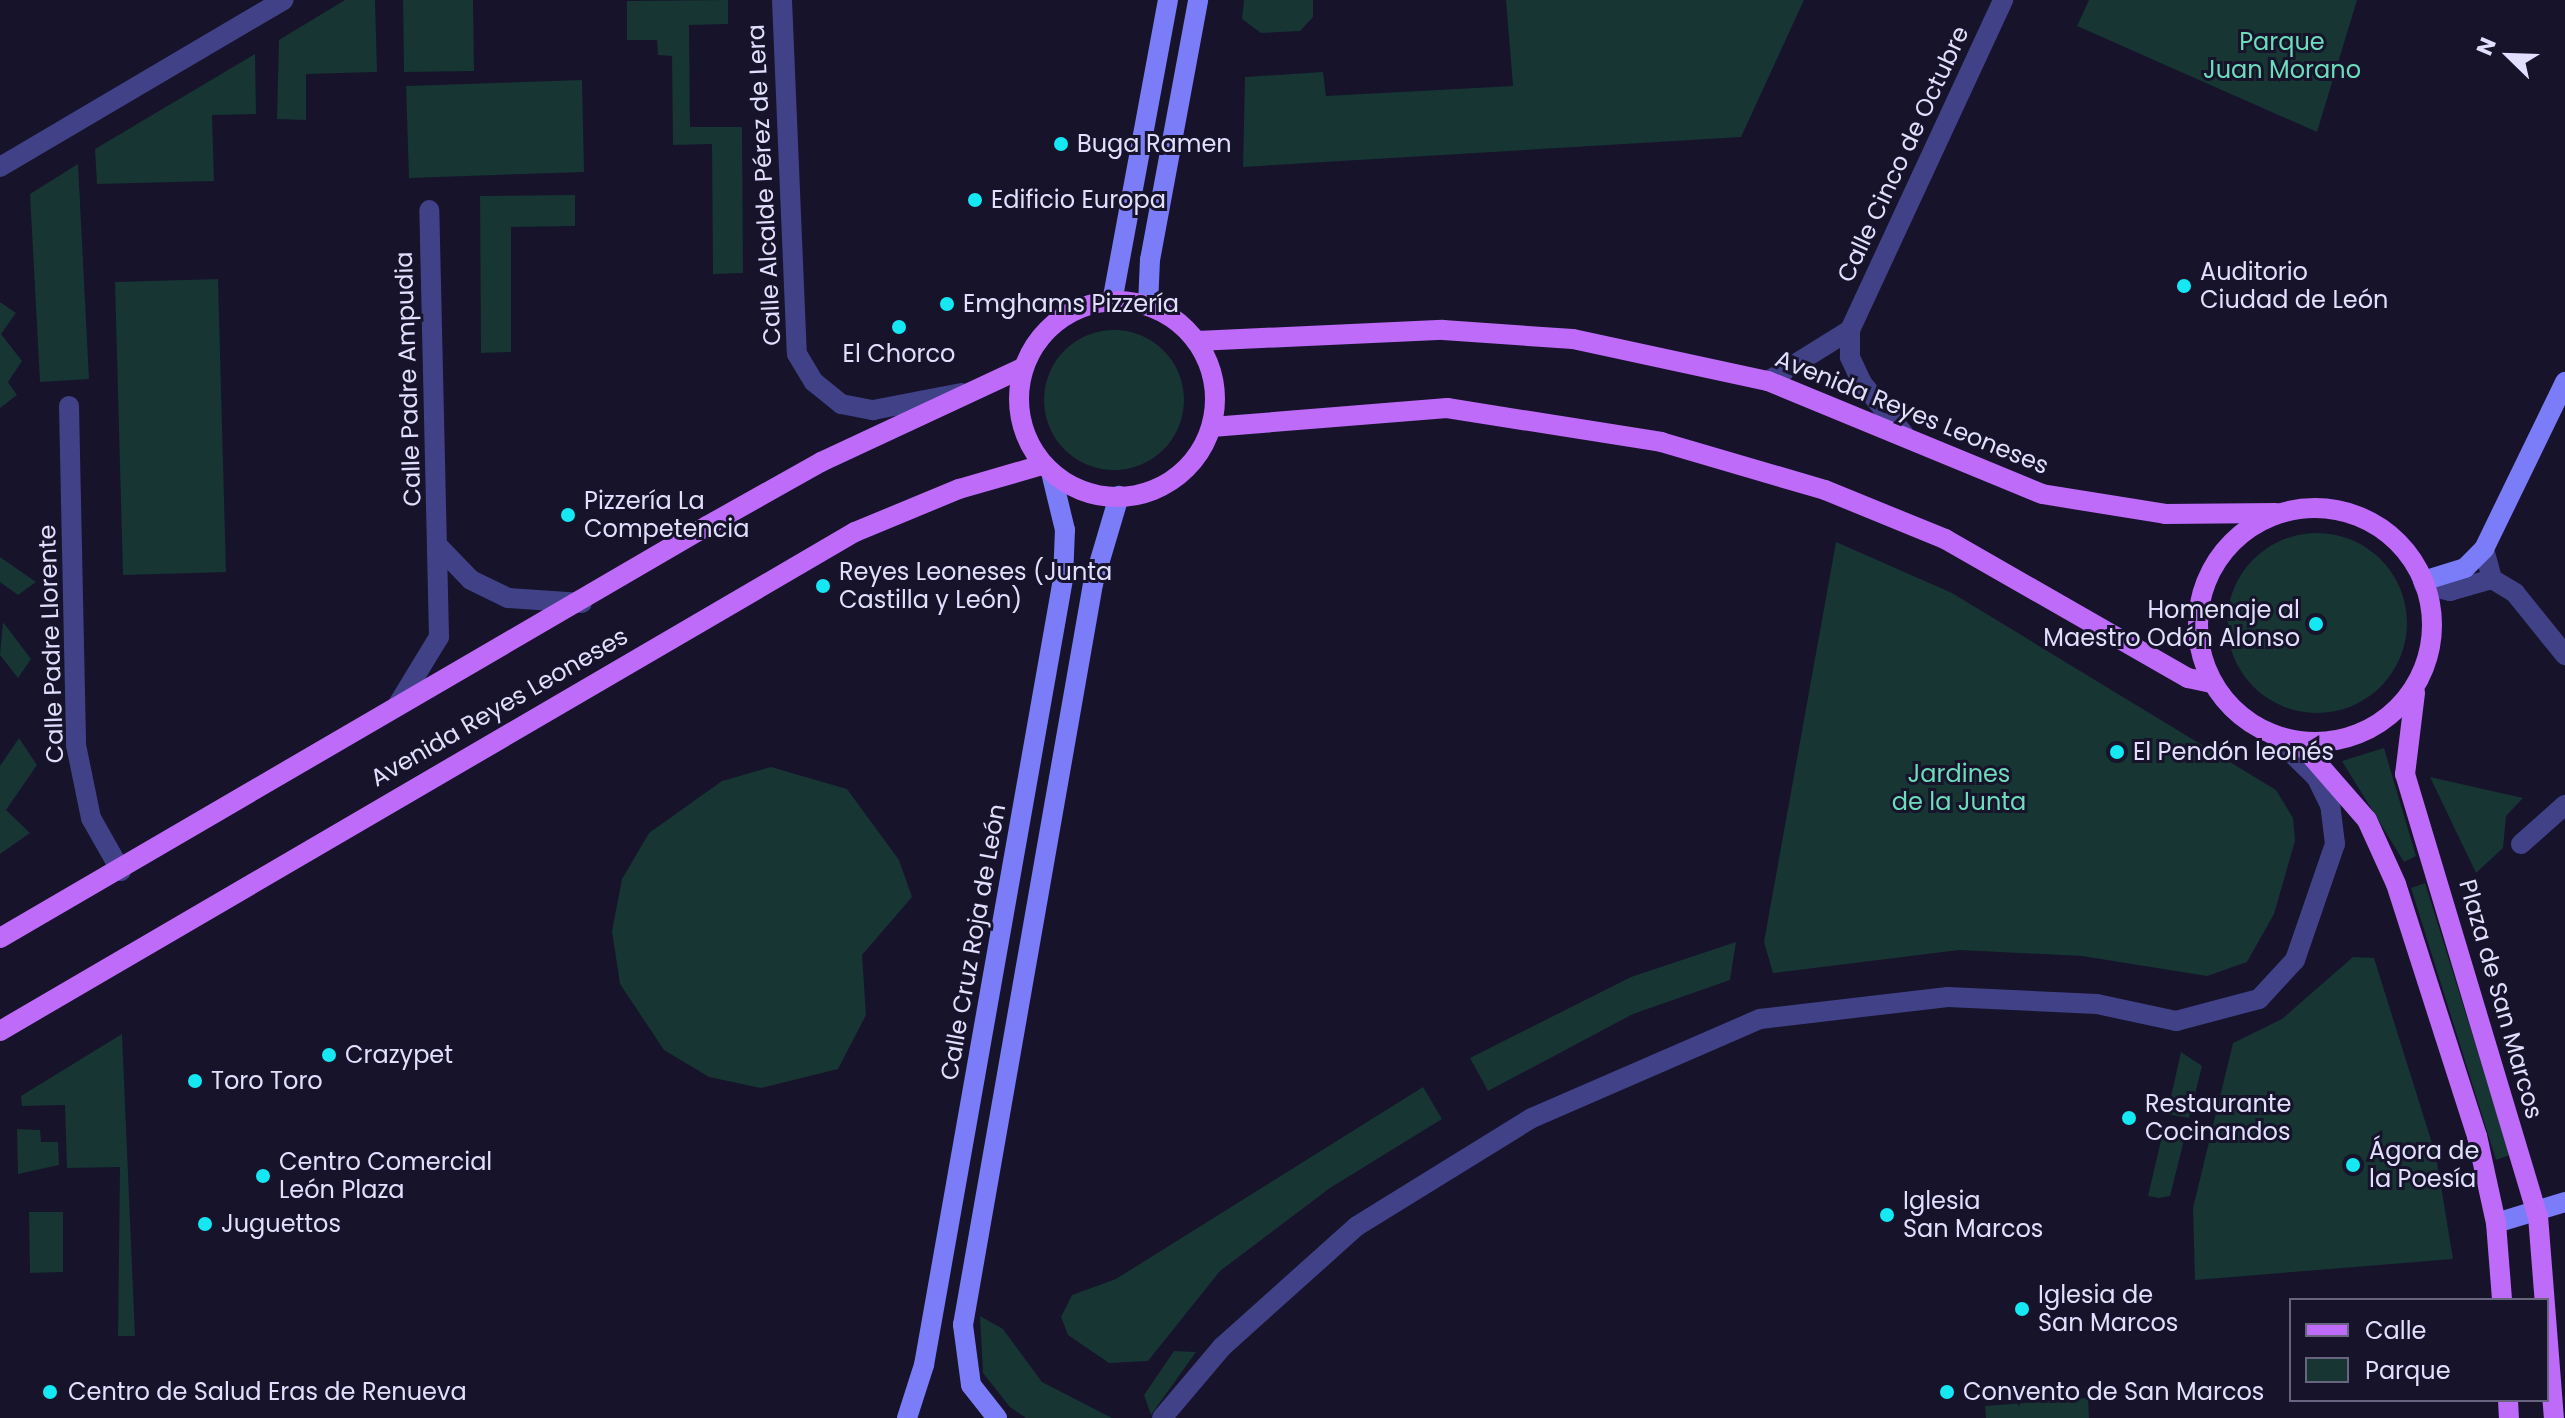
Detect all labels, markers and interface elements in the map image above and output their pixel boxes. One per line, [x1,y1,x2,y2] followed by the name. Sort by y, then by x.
[2469,16,2549,96] north arrow
[1831,21,1975,287] street label: Calle Cinco de Octubre
[741,23,787,347] street label: Calle Alcalde Pérez de Lera
[2203,28,2361,84] park label: Parque Juan Morano
[2469,33,2504,60] text: N
[1077,130,1232,158] place label: Buga Ramen
[1052,135,1070,153] marker: Buga Ramen
[991,186,1166,214] place label: Edificio Europa
[966,191,984,209] marker: Edificio Europa
[389,251,427,507] street label: Calle Padre Ampudia
[2200,258,2388,314] place label: Auditorio Ciudad de León
[2175,277,2193,295] marker: Auditorio Ciudad de León
[963,290,1179,318] place label: Emghams Pizzería
[938,295,956,313] marker: Emghams Pizzería
[890,318,908,336] marker: El Chorco
[843,340,955,368] place label: El Chorco
[1771,344,2053,480] street label: Avenida Reyes Leoneses
[584,487,749,543] place label: Pizzería La Competencia
[559,506,577,524] marker: Pizzería La Competencia
[32,524,70,764] street label: Calle Padre Llorente
[839,558,1112,614] place label: Reyes Leoneses (Junta Castilla y León)
[814,577,832,595] marker: Reyes Leoneses (Junta Castilla y León)
[2043,596,2300,652] place label: Homenaje al Maestro Odón Alonso
[2307,615,2325,633] marker: Homenaje al Maestro Odón Alonso
[365,621,633,793] street label: Avenida Reyes Leoneses
[2133,738,2334,766] place label: El Pendón leonés
[2108,743,2126,761] marker: El Pendón leonés
[1892,760,2026,816] park label: Jardines de la Junta
[935,802,1011,1082] street label: Calle Cruz Roja de León
[2453,876,2549,1122] street label: Plaza de San Marcos
[345,1041,453,1069] place label: Crazypet
[320,1046,338,1064] marker: Crazypet
[211,1067,323,1095] place label: Toro Toro
[186,1072,204,1090] marker: Toro Toro
[2145,1090,2291,1146] place label: Restaurante Cocinandos
[2120,1109,2138,1127] marker: Restaurante Cocinandos
[2369,1137,2479,1193] place label: Ágora de la Poesía
[279,1148,492,1204] place label: Centro Comercial León Plaza
[2344,1156,2362,1174] marker: Ágora de la Poesía
[254,1167,272,1185] marker: Centro Comercial León Plaza
[1903,1187,2043,1243] place label: Iglesia San Marcos
[1878,1206,1896,1224] marker: Iglesia San Marcos
[221,1210,341,1238] place label: Juguettos
[196,1215,214,1233] marker: Juguettos
[2038,1281,2178,1337] place label: Iglesia de San Marcos
[2289,1298,2549,1402] legend
[2013,1300,2031,1318] marker: Iglesia de San Marcos
[2365,1314,2426,1347] text: Calle
[2365,1354,2451,1387] text: Parque
[68,1378,467,1406] place label: Centro de Salud Eras de Renueva
[1963,1378,2264,1406] place label: Convento de San Marcos
[39,1381,61,1403] marker: Centro de Salud Eras de Renueva
[1938,1383,1956,1401] marker: Convento de San Marcos

